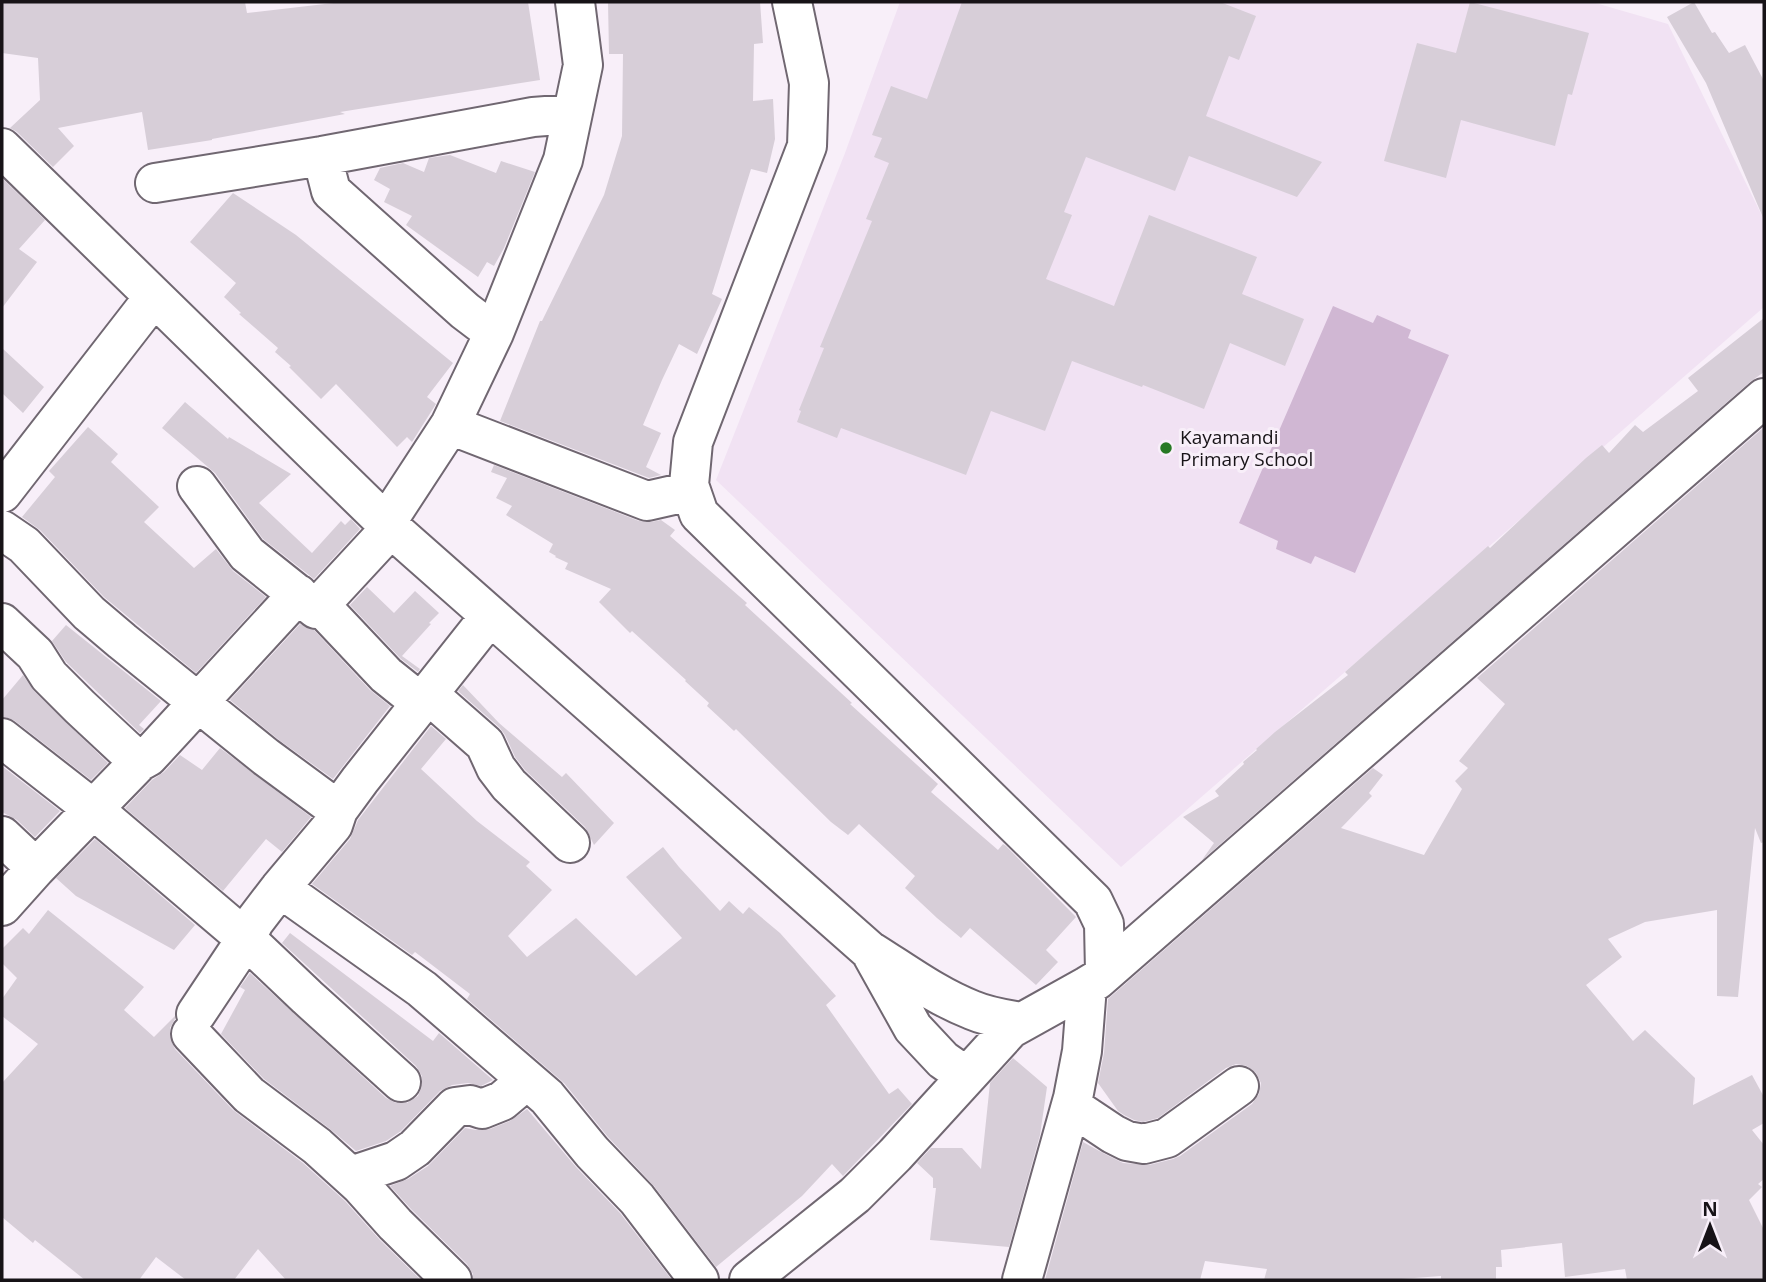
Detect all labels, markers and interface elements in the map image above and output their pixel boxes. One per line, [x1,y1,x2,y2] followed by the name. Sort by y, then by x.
[1180,424,1313,472] place label: Kayamandi Primary School
[1158,440,1174,456] marker: Kayamandi Primary School
[1675,1191,1745,1261] north arrow
[1702,1196,1718,1222] text: N

